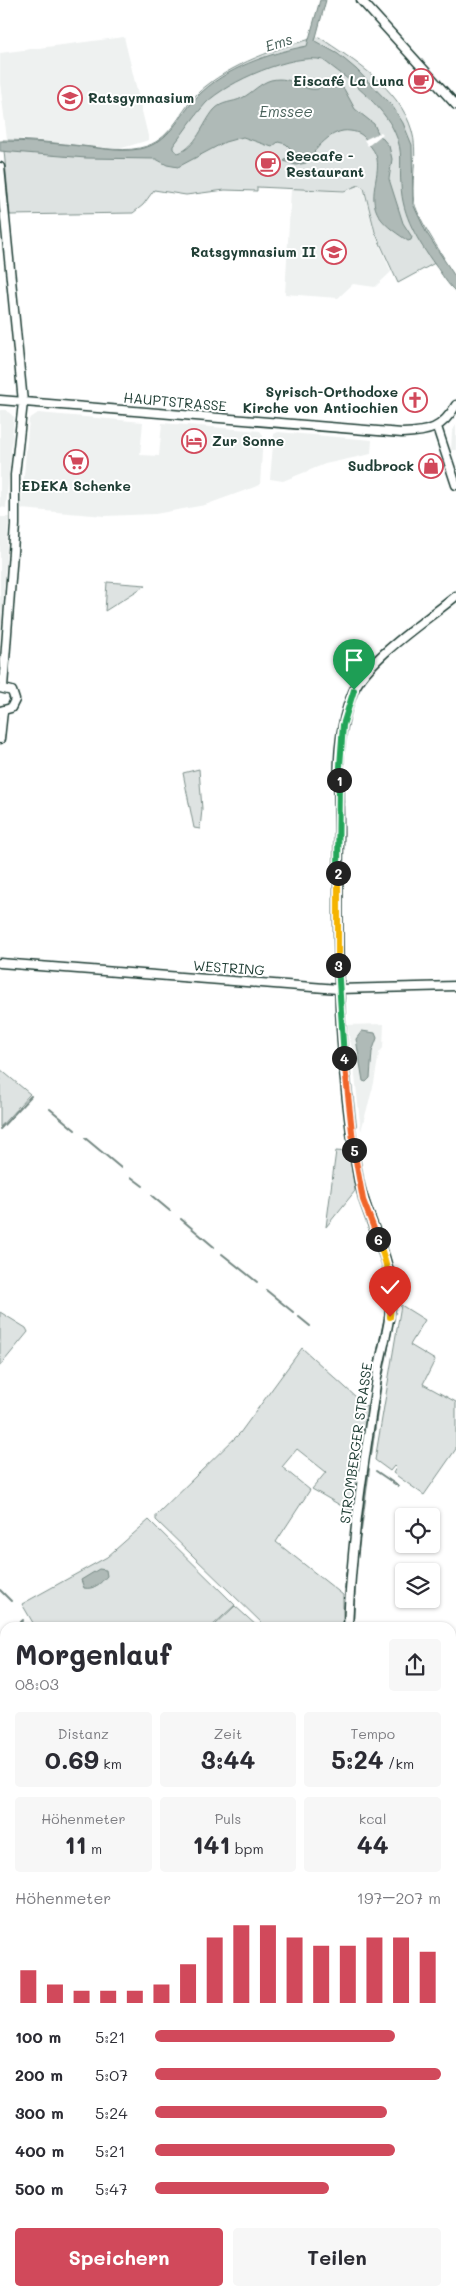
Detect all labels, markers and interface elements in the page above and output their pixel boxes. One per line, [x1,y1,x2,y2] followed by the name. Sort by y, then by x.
[262,28,295,56] water label: Ems
[408,68,434,94] cafe icon: Eiscafé La Luna
[293,71,404,90] place label: Eiscafé La Luna
[57,85,83,111] school or university icon: Ratsgymnasium
[88,88,194,107] place label: Ratsgymnasium
[259,101,313,121] water label: Emssee
[286,146,364,181] place label: Seecafe - Restaurant
[255,151,281,177] cafe icon: Seecafe - Restaurant
[321,239,347,265] school or university icon: Ratsgymnasium II
[191,242,316,261] place label: Ratsgymnasium II
[243,382,398,417] place label: Syrisch-Orthodoxe Kirche von Antiochien
[402,387,428,413] church icon: Syrisch-Orthodoxe Kirche von Antiochien
[123,388,227,415] street label: HAUPTSTRASSE
[181,428,207,454] hotel icon: Zur Sonne
[212,431,284,450] place label: Zur Sonne
[63,449,89,475] supermarket icon: EDEKA Schenke
[418,453,444,479] shop icon: Sudbrock
[348,456,414,475] place label: Sudbrock
[21,476,131,495] place label: EDEKA Schenke
[333,639,375,690] pin
[340,646,368,674] icon: arrive
[326,768,352,792] pin: 1
[336,771,343,790] text: 1
[326,860,350,886] pin: 2
[335,864,342,883] text: 2
[326,952,350,978] pin: 3
[193,956,266,979] street label: WESTRING
[334,956,343,975] text: 3
[332,1046,356,1070] pin: 4
[340,1049,349,1068] text: 4
[342,1138,366,1162] pin: 5
[350,1141,359,1160] text: 5
[366,1226,390,1252] pin: 6
[374,1230,383,1249] text: 6
[369,1266,411,1317] pin
[376,1273,404,1301] icon: check
[335,1361,376,1525] street label: STROMBERGER STRASSE
[395,1508,440,1608] map controls
[395,1508,440,1553] button: locate
[395,1563,440,1608] button: layers
[15,1636,171,1672] text: Morgenlauf
[389,1639,441,1691] button: share
[15,1673,59,1694] text: 08:03
[58,1724,109,1743] text: Distanz
[214,1724,242,1743] text: Zeit
[350,1724,395,1743] text: Tempo
[45,1743,99,1775] text: 0.69
[201,1743,255,1775] text: 3:44
[331,1743,384,1775] text: 5:24
[99,1754,122,1773] text: km
[384,1754,414,1773] text: /km
[41,1809,125,1828] text: Höhenmeter
[215,1809,241,1828] text: Puls
[359,1809,387,1828] text: kcal
[64,1828,87,1860] text: 11
[192,1828,230,1860] text: 141
[357,1828,389,1860] text: 44
[87,1839,102,1858] text: m
[230,1839,264,1858] text: bpm
[15,1887,111,1908] text: Höhenmeter
[357,1887,441,1908] text: 197–207 m
[15,2026,61,2047] text: 100 m
[95,2026,125,2047] text: 5:21
[15,2064,63,2085] text: 200 m
[95,2064,128,2085] text: 5:07
[15,2102,64,2123] text: 300 m
[95,2102,128,2123] text: 5:24
[15,2140,64,2161] text: 400 m
[95,2140,125,2161] text: 5:21
[15,2178,63,2199] text: 500 m
[95,2178,128,2199] text: 5:47
[15,2228,223,2286] button: Speichern
[233,2228,441,2286] button: Teilen

